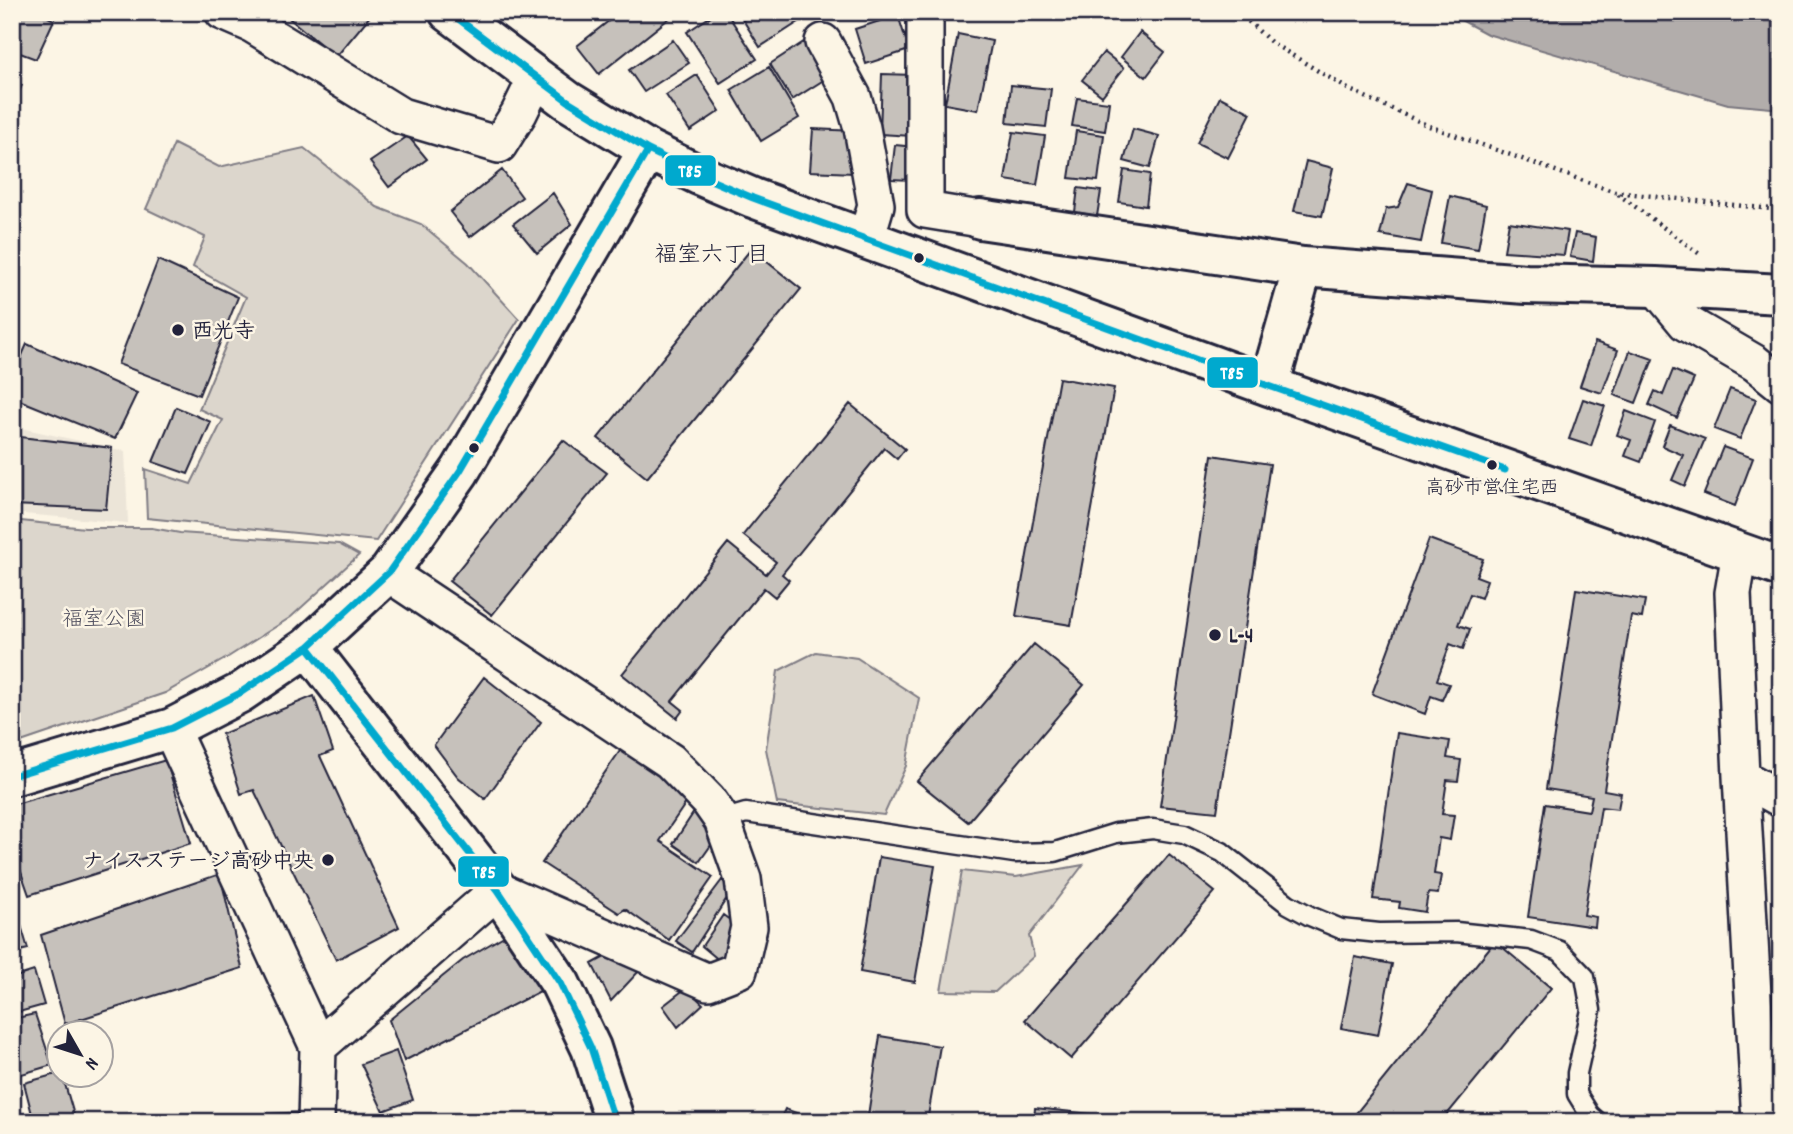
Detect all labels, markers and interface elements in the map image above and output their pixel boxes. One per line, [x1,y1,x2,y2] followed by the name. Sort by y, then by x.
[664,154,717,187] line badge: T85
[678,160,702,187] text: T85
[655,240,770,273] district label: 福室六丁目
[912,251,926,265] unlabelled marker
[192,318,255,348] place label: 西光寺
[170,322,186,338] marker: 西光寺
[1206,356,1259,389] line badge: T85
[1220,362,1244,389] text: T85
[467,441,481,455] unlabelled marker
[1485,458,1499,472] marker: 高砂市営住宅西
[1425,476,1559,503] place label: 高砂市営住宅西
[62,606,146,636] park label: 福室公園
[1229,623,1254,653] place label: L-4
[1207,627,1223,643] marker: L-4
[83,848,314,878] place label: ナイスステージ高砂中央
[320,852,336,868] marker: ナイスステージ高砂中央
[457,855,510,888] line badge: T85
[472,861,496,888] text: T85
[46,1018,116,1088] north arrow
[77,1050,104,1075] text: N

